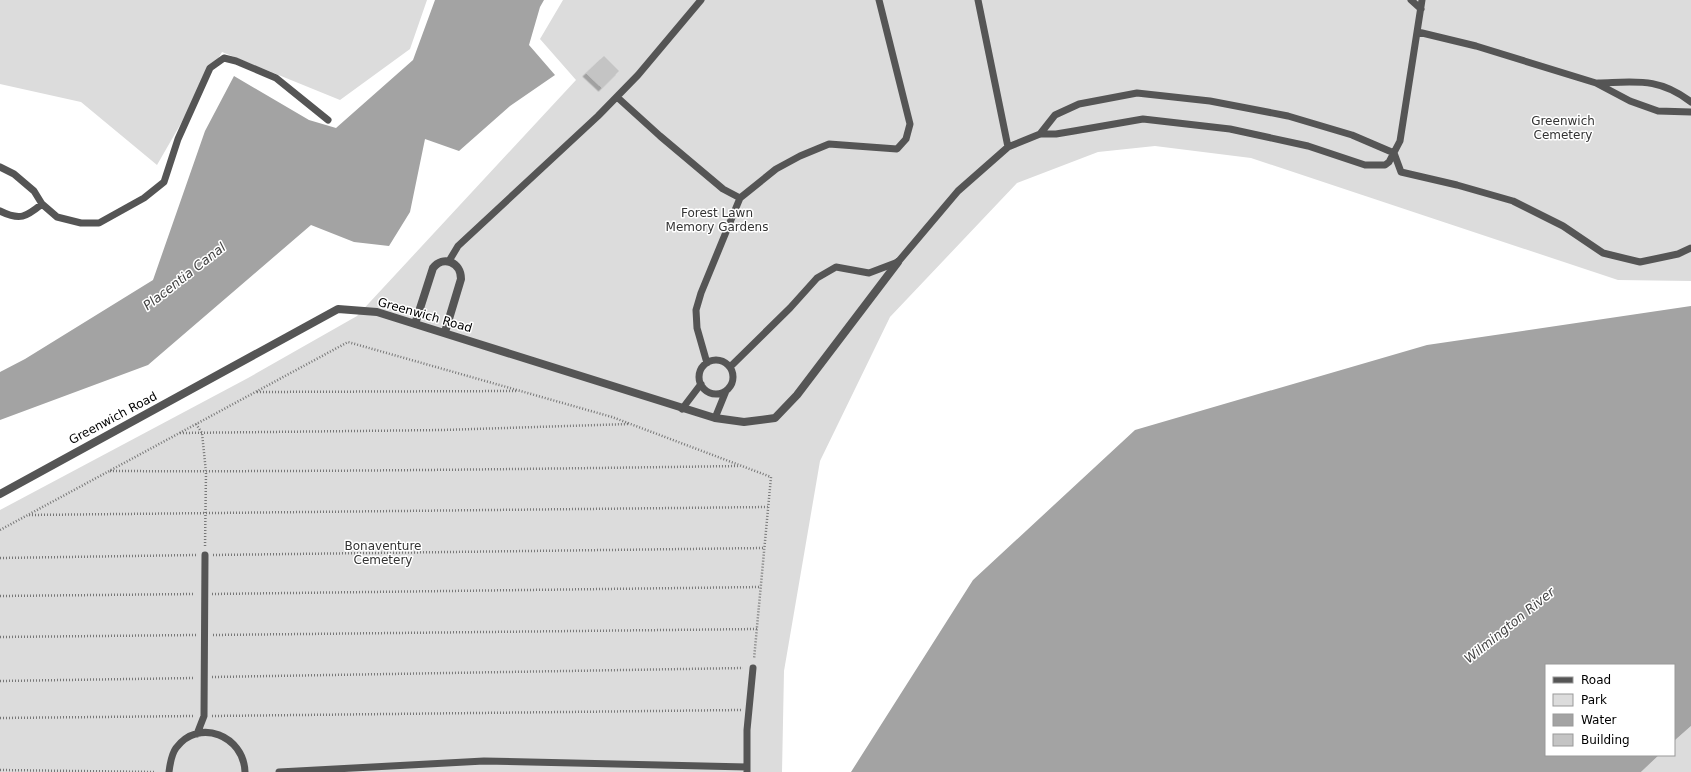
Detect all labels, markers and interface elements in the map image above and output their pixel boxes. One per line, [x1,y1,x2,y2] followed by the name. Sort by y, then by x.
[1531,114,1595,142] park label: Greenwich Cemetery
[666,206,768,234] park label: Forest Lawn Memory Gardens
[140,239,229,313] water label: Placentia Canal
[376,295,474,335] street label: Greenwich Road
[67,389,159,447] street label: Greenwich Road
[345,539,422,567] park label: Bonaventure Cemetery
[1461,583,1559,666] water label: Wilmington River
[1545,664,1675,756] legend
[1581,673,1611,687] text: Road
[1581,693,1607,707] text: Park
[1581,713,1617,727] text: Water
[1581,733,1630,747] text: Building

